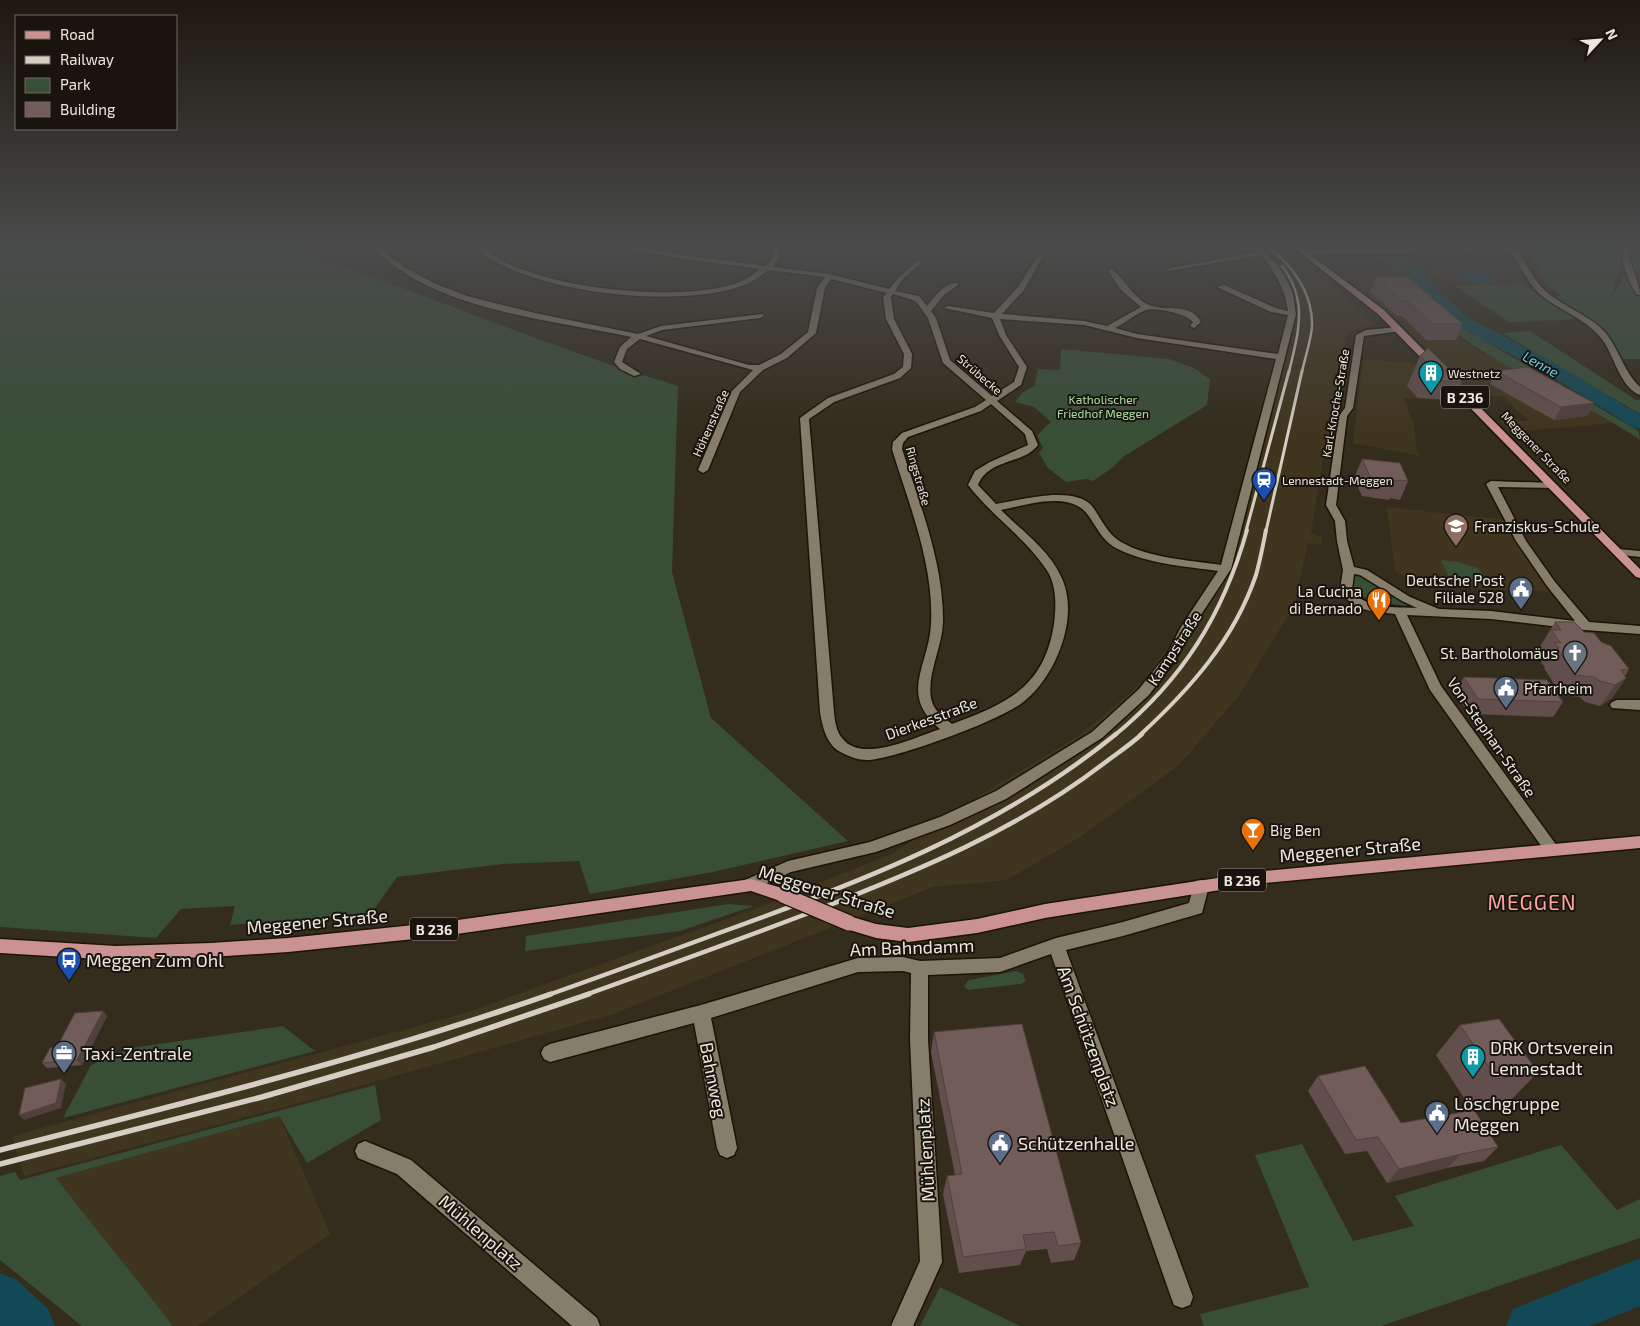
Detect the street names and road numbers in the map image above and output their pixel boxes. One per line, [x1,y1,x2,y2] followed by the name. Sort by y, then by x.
[1319,348,1351,458] street label: Karl-Knoche-Straße
[955,351,1005,397] street label: Strübecke
[1441,386,1489,408] road number: B 236
[689,387,731,459] street label: Höhenstraße
[1499,408,1575,486] street label: Meggener Straße
[904,445,934,507] street label: Ringstraße
[1143,608,1205,688] street label: Kampstraße
[1444,674,1540,800] street label: Von-Stephan-Straße
[883,693,979,743] street label: Dierkesstraße
[1278,832,1422,866] street label: Meggener Straße
[756,860,898,922] street label: Meggener Straße
[1218,868,1266,892] road number: B 236
[245,904,389,938] street label: Meggener Straße
[410,918,458,941] road number: B 236
[849,934,975,960] street label: Am Bahndamm
[1053,962,1125,1110] street label: Am Schützenplatz
[696,1040,732,1120] street label: Bahnweg
[911,1098,939,1202] street label: Mühlenplatz
[435,1190,527,1274] street label: Mühlenplatz

